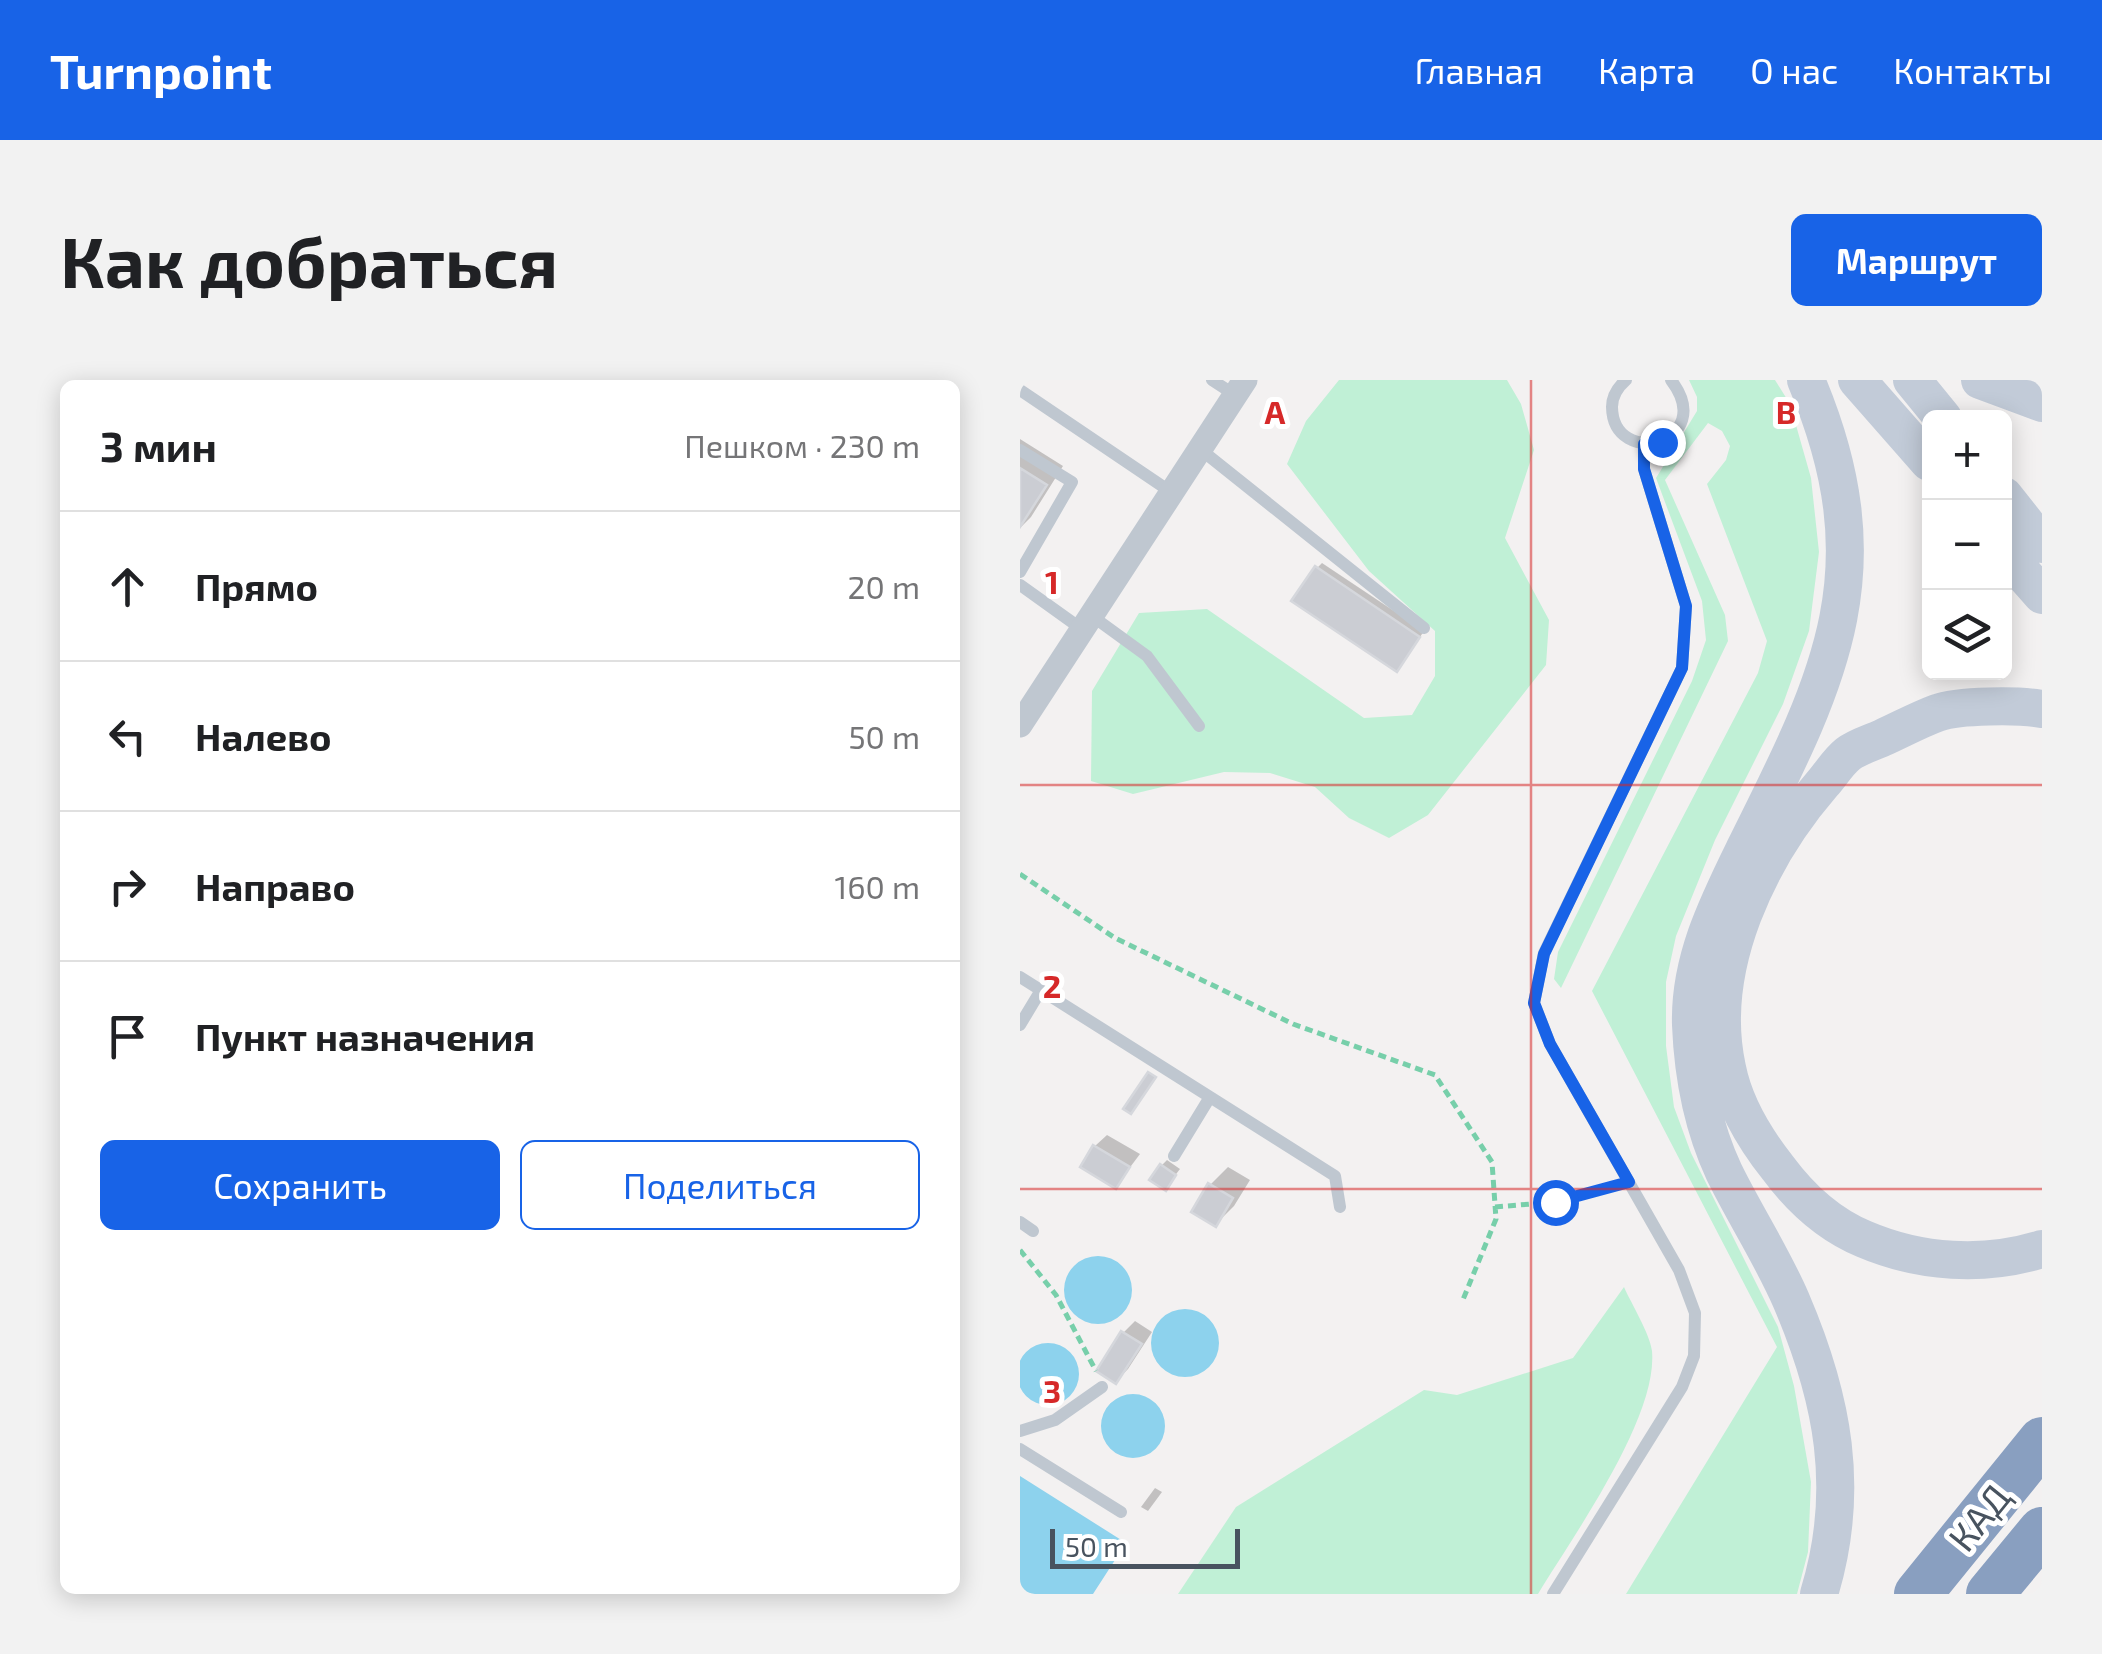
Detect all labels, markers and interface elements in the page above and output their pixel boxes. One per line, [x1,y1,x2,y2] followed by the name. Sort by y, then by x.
[50,41,272,99] text: Turnpoint
[1415,49,1543,91] text: Главная
[1598,49,1695,91] text: Карта
[1750,49,1838,91] text: О нас
[1893,49,2052,91] text: Контакты
[1791,214,2042,306] button: Маршрут
[60,218,558,302] text: Как добраться
[1265,392,1286,430] text: A
[1776,392,1796,430] text: B
[1922,410,2012,680] map controls
[1922,410,2012,500] button: +
[100,420,217,470] text: 3 мин
[1640,420,1686,466] route end
[684,426,920,464] text: Пешком · 230 m
[1922,500,2012,590] button: −
[100,559,155,614] icon: ahead
[1045,562,1059,600] text: 1
[195,563,318,609] text: Прямо
[848,567,920,605] text: 20 m
[1922,590,2012,680] button: layers
[100,709,155,764] icon: left
[195,713,331,759] text: Налево
[848,717,920,755] text: 50 m
[100,859,155,914] icon: right
[195,863,355,909] text: Направо
[834,867,920,905] text: 160 m
[1043,966,1061,1004] text: 2
[100,1009,155,1064] icon: arrive
[195,1013,535,1059] text: Пункт назначения
[100,1140,500,1230] button: Сохранить
[520,1140,920,1230] button: Поделиться
[1533,1180,1579,1226] route start
[1043,1371,1061,1409] text: 3
[1938,1474,2019,1559] street label: КАД
[1050,1524,1240,1568] scale bar
[1065,1529,1128,1563] text: 50 m

